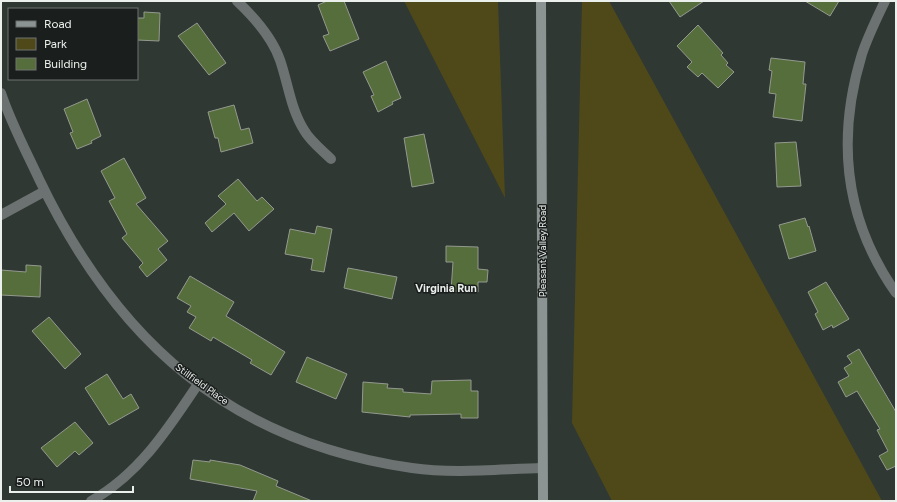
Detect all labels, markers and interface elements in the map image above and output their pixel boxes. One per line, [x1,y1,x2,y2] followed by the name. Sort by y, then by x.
[8,8,138,80] legend
[44,17,72,31] text: Road
[44,37,67,51] text: Park
[44,57,87,71] text: Building
[536,205,549,297] street label: Pleasant Valley Road
[415,282,477,295] district label: Virginia Run
[173,360,232,408] street label: Stillfield Place
[10,468,133,494] scale bar
[16,475,44,489] text: 50 m

